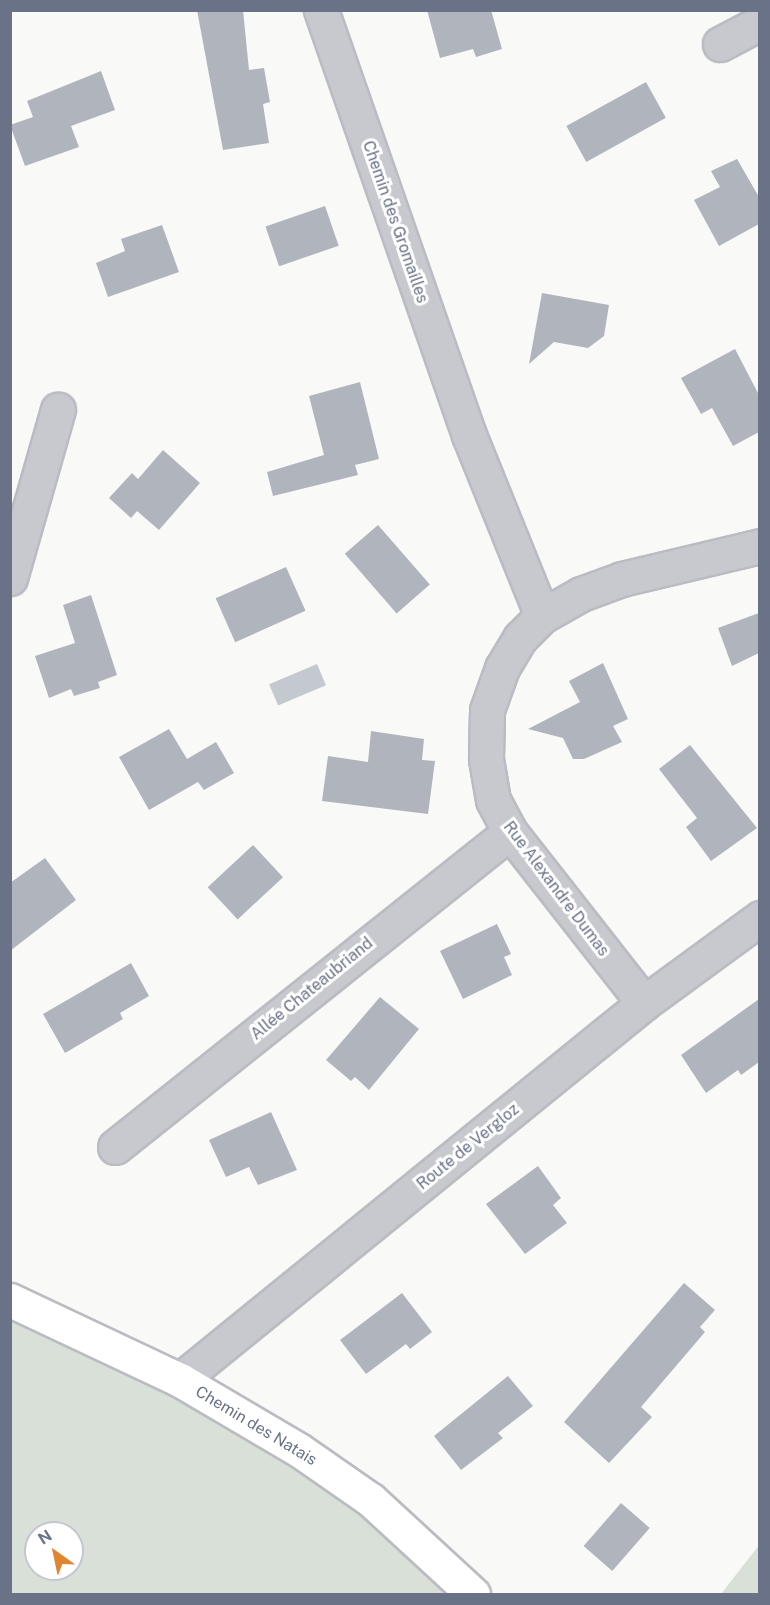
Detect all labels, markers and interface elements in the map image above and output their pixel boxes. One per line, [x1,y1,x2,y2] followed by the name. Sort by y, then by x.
[358,138,432,306] street label: Chemin des Gromailles
[499,818,613,960] street label: Rue Alexandre Dumas
[247,934,377,1044] street label: Allée Chateaubriand
[413,1100,523,1194] street label: Route de Vergloz
[192,1382,320,1470] street label: Chemin des Natais
[24,1521,84,1581] north arrow
[35,1526,55,1549] text: N

